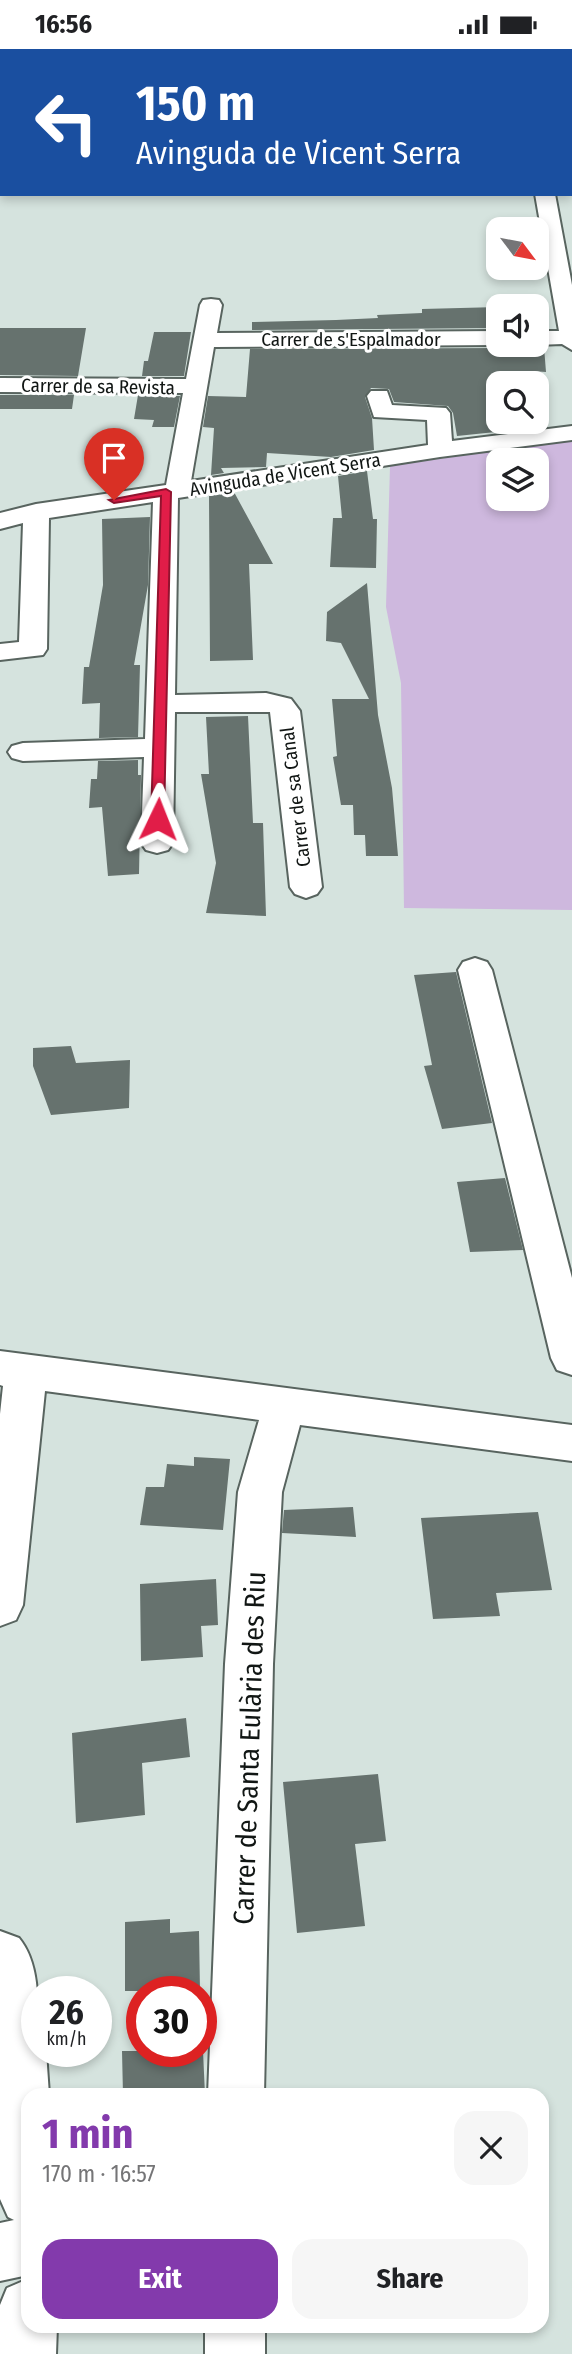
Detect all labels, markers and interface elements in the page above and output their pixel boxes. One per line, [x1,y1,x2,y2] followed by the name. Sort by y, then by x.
[35,9,92,40] text: 16:56
[136,74,255,133] text: 150 m
[21,77,112,168] icon: left
[136,134,461,172] text: Avinguda de Vicent Serra
[486,217,550,280] north arrow
[486,217,549,511] map controls
[486,294,549,357] button: sound
[261,328,441,351] street label: Carrer de s'Espalmador
[486,371,549,434] button: search
[21,374,175,399] street label: Carrer de sa Revista
[84,428,144,500] pin
[95,439,133,477] icon: arrive
[188,448,382,501] street label: Avinguda de Vicent Serra
[486,448,549,511] button: layers
[276,726,315,868] street label: Carrer de sa Canal
[121,782,195,856] position arrow
[227,1571,272,1925] street label: Carrer de Santa Eulària des Riu
[126,1976,217,2067] speed limit sign: 30
[49,1991,84,2033] text: 26
[46,2028,87,2050] text: km/h
[42,2109,133,2159] text: 1 min
[454,2111,528,2185] button: close
[42,2160,156,2188] text: 170 m · 16:57
[42,2239,278,2319] button: Exit
[292,2239,528,2319] button: Share

